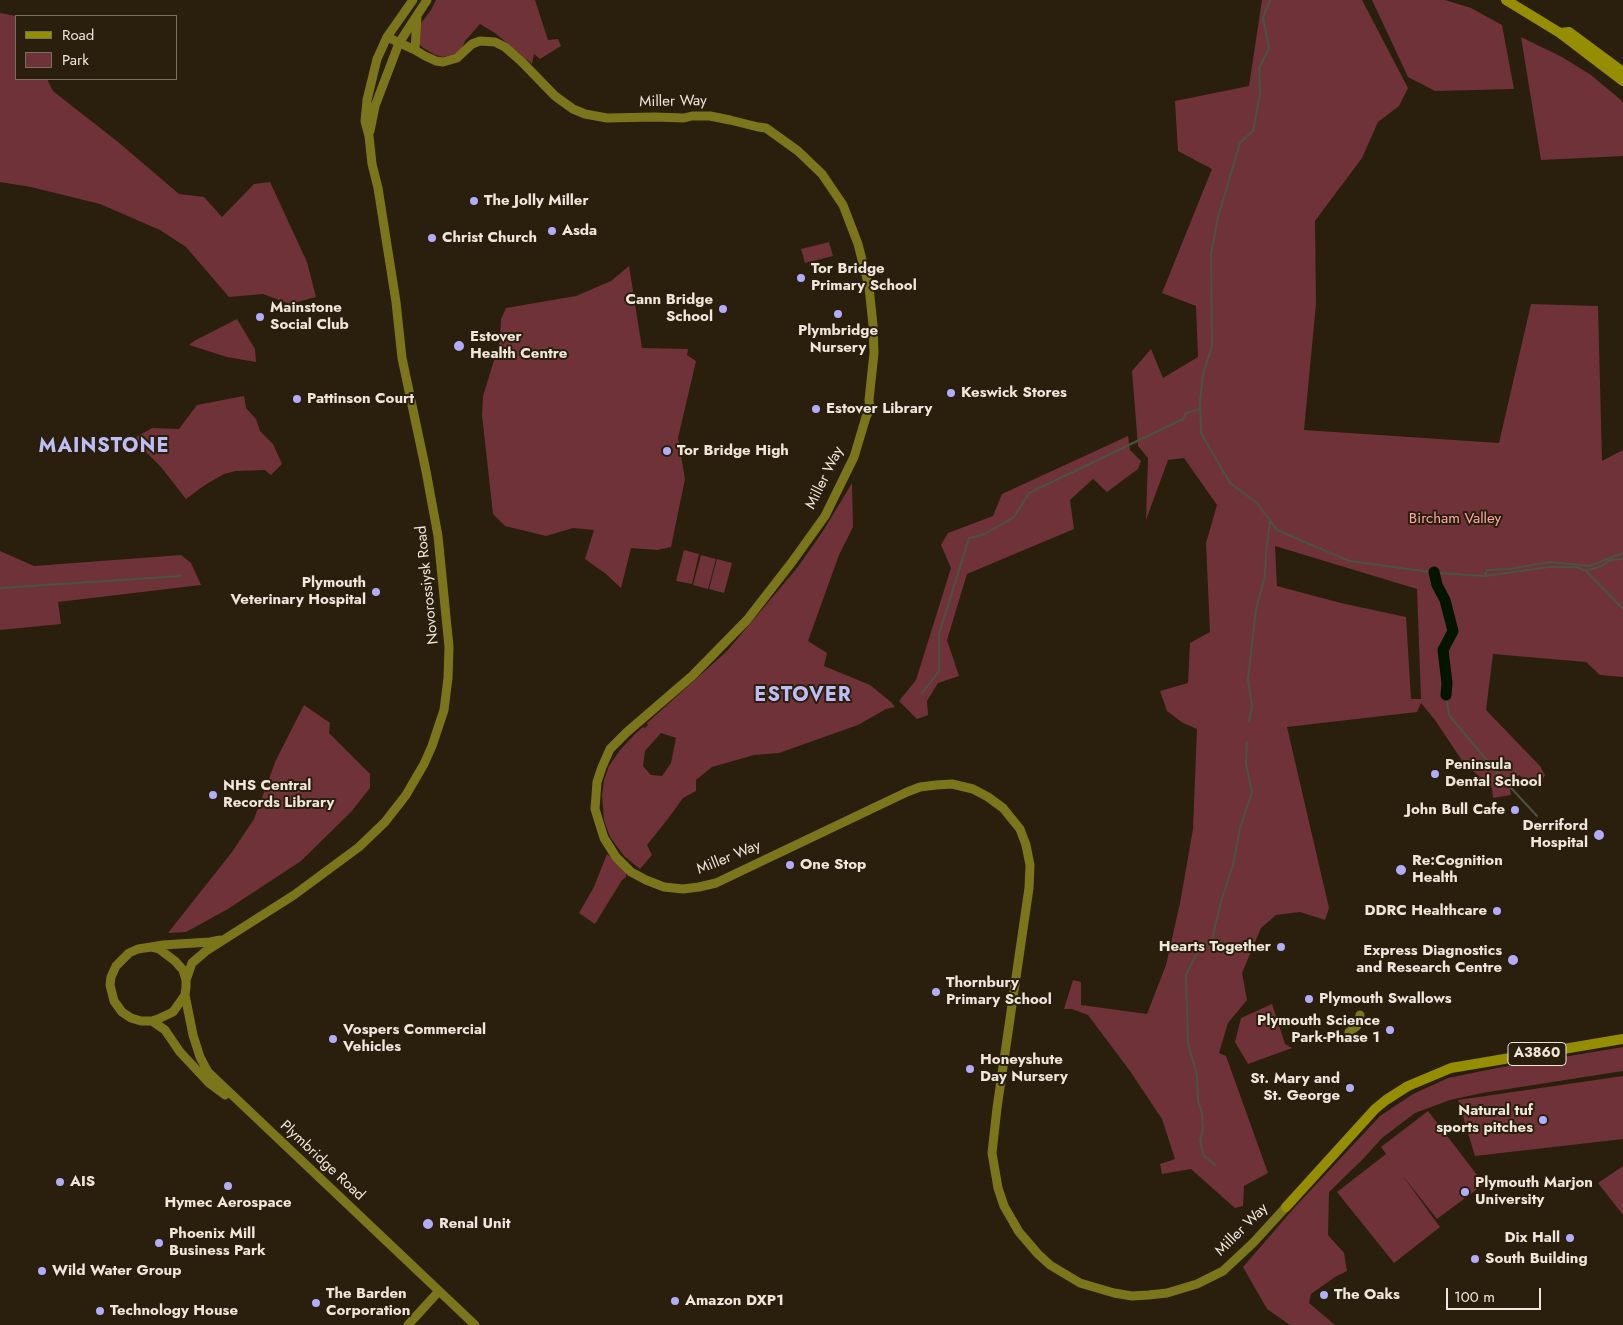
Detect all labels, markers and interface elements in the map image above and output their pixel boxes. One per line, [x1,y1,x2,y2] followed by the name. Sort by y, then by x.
[15,15,178,80] legend
[62,24,94,46] text: Road
[62,49,89,71] text: Park
[639,92,707,112] street label: Miller Way
[484,192,589,210] place label: The Jolly Miller
[468,195,480,207] marker: The Jolly Miller
[562,222,597,240] place label: Asda
[546,225,558,237] marker: Asda
[442,229,537,247] place label: Christ Church
[426,232,438,244] marker: Christ Church
[811,260,917,295] place label: Tor Bridge Primary School
[795,272,807,284] marker: Tor Bridge Primary School
[625,291,713,326] place label: Cann Bridge School
[270,299,349,334] place label: Mainstone Social Club
[717,303,729,315] marker: Cann Bridge School
[832,308,844,320] marker: Plymbridge Nursery
[254,311,266,323] marker: Mainstone Social Club
[798,322,878,357] place label: Plymbridge Nursery
[470,328,567,363] place label: Estover Health Centre
[452,339,466,353] marker: Estover Health Centre
[961,384,1067,402] place label: Keswick Stores
[945,387,957,399] marker: Keswick Stores
[307,390,414,408] place label: Pattinson Court
[291,393,303,405] marker: Pattinson Court
[826,400,932,418] place label: Estover Library
[810,403,822,415] marker: Estover Library
[37,435,171,459] district label: MAINSTONE
[677,442,789,460] place label: Tor Bridge High
[802,444,848,512] street label: Miller Way
[661,445,673,457] marker: Tor Bridge High
[1409,510,1501,528] park label: Bircham Valley
[413,525,443,645] street label: Novorossiysk Road
[230,574,366,609] place label: Plymouth Veterinary Hospital
[370,586,382,598] marker: Plymouth Veterinary Hospital
[753,684,853,708] district label: ESTOVER
[1445,756,1542,791] place label: Peninsula Dental School
[1429,768,1441,780] marker: Peninsula Dental School
[223,777,334,812] place label: NHS Central Records Library
[207,789,219,801] marker: NHS Central Records Library
[1406,801,1505,819] place label: John Bull Cafe
[1509,804,1521,816] marker: John Bull Cafe
[1523,817,1588,852] place label: Derriford Hospital
[1592,828,1606,842] marker: Derriford Hospital
[694,837,764,879] street label: Miller Way
[1412,852,1503,887] place label: Re:Cognition Health
[800,856,866,874] place label: One Stop
[784,859,796,871] marker: One Stop
[1394,863,1408,877] marker: Re:Cognition Health
[1364,902,1487,920] place label: DDRC Healthcare
[1491,905,1503,917] marker: DDRC Healthcare
[1159,938,1271,956] place label: Hearts Together
[1275,941,1287,953] marker: Hearts Together
[1356,942,1502,977] place label: Express Diagnostics and Research Centre
[1506,953,1520,967] marker: Express Diagnostics and Research Centre
[946,974,1052,1009] place label: Thornbury Primary School
[930,986,942,998] marker: Thornbury Primary School
[1319,990,1452,1008] place label: Plymouth Swallows
[1303,993,1315,1005] marker: Plymouth Swallows
[1257,1012,1380,1047] place label: Plymouth Science Park-Phase 1
[343,1021,486,1056] place label: Vospers Commercial Vehicles
[1384,1024,1396,1036] marker: Plymouth Science Park-Phase 1
[327,1033,339,1045] marker: Vospers Commercial Vehicles
[1508,1042,1566,1066] road number: A3860
[980,1051,1068,1086] place label: Honeyshute Day Nursery
[964,1063,976,1075] marker: Honeyshute Day Nursery
[1250,1070,1340,1105] place label: St. Mary and St. George
[1344,1082,1356,1094] marker: St. Mary and St. George
[1436,1102,1533,1137] place label: Natural tuf sports pitches
[1537,1114,1549,1126] marker: Natural tuf sports pitches
[276,1117,368,1205] street label: Plymbridge Road
[70,1173,95,1191] place label: AIS
[1475,1174,1593,1209] place label: Plymouth Marjon University
[54,1176,66,1188] marker: AIS
[222,1180,234,1192] marker: Hymec Aerospace
[1459,1186,1471,1198] marker: Plymouth Marjon University
[164,1194,292,1212] place label: Hymec Aerospace
[1212,1200,1272,1260] street label: Miller Way
[439,1215,511,1233] place label: Renal Unit
[421,1217,435,1231] marker: Renal Unit
[169,1225,266,1260] place label: Phoenix Mill Business Park
[1504,1229,1560,1247] place label: Dix Hall
[1564,1232,1576,1244] marker: Dix Hall
[153,1237,165,1249] marker: Phoenix Mill Business Park
[1485,1250,1588,1268] place label: South Building
[1469,1253,1481,1265] marker: South Building
[52,1262,181,1280] place label: Wild Water Group
[36,1265,48,1277] marker: Wild Water Group
[1448,1278,1543,1310] scale bar
[326,1285,410,1320] place label: The Barden Corporation
[1334,1286,1400,1304] place label: The Oaks
[1454,1286,1495,1308] text: 100 m
[1318,1289,1330,1301] marker: The Oaks
[685,1292,784,1310] place label: Amazon DXP1
[669,1295,681,1307] marker: Amazon DXP1
[310,1297,322,1309] marker: The Barden Corporation
[110,1302,238,1320] place label: Technology House
[94,1305,106,1317] marker: Technology House

